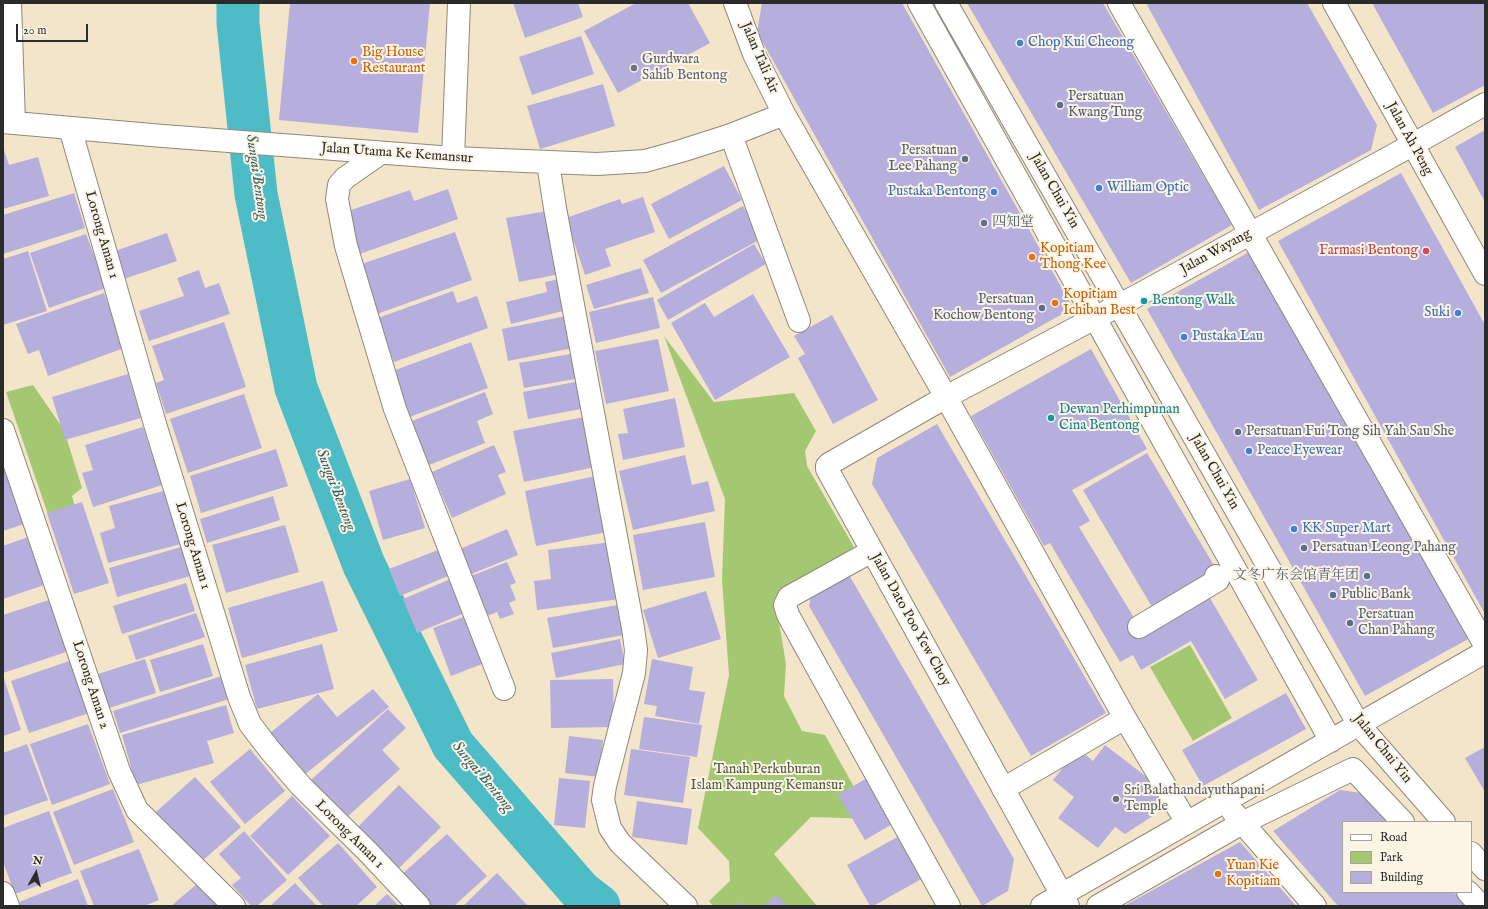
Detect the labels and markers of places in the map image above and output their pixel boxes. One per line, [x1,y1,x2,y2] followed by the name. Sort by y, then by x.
[1028,35,1134,51] place label: Chop Kui Cheong
[1015,38,1025,48] marker: Chop Kui Cheong
[362,45,425,78] place label: Big House Restaurant
[642,52,727,84] place label: Gurdwara Sahib Bentong
[349,56,359,66] marker: Big House Restaurant
[629,63,639,73] marker: Gurdwara Sahib Bentong
[1068,89,1142,122] place label: Persatuan Kwang Tung
[1055,100,1065,110] marker: Persatuan Kwang Tung
[888,143,957,176] place label: Persatuan Lee Pahang
[960,154,970,164] marker: Persatuan Lee Pahang
[1107,180,1189,196] place label: William Optic
[1094,183,1104,193] marker: William Optic
[888,184,986,200] place label: Pustaka Bentong
[989,187,999,197] marker: Pustaka Bentong
[992,215,1034,231] place label: 四知堂
[979,218,989,228] marker: 四知堂
[1040,241,1106,274] place label: Kopitiam Thong Kee
[1319,243,1418,259] place label: Farmasi Bentong
[1421,246,1431,256] marker: Farmasi Bentong
[1027,252,1037,262] marker: Kopitiam Thong Kee
[1063,287,1136,320] place label: Kopitiam Ichiban Best
[933,292,1034,324] place label: Persatuan Kochow Bentong
[1152,293,1235,309] place label: Bentong Walk
[1139,296,1149,306] marker: Bentong Walk
[1050,298,1060,308] marker: Kopitiam Ichiban Best
[1037,303,1047,313] marker: Persatuan Kochow Bentong
[1424,305,1450,321] place label: Suki
[1453,308,1463,318] marker: Suki
[1192,329,1263,345] place label: Pustaka Lau
[1179,332,1189,342] marker: Pustaka Lau
[1059,402,1180,434] place label: Dewan Perhimpunan Cina Bentong
[1046,413,1056,423] marker: Dewan Perhimpunan Cina Bentong
[1246,424,1454,440] place label: Persatuan Fui Tong Sih Yah Sau She
[1233,427,1243,437] marker: Persatuan Fui Tong Sih Yah Sau She
[1257,443,1342,459] place label: Peace Eyewear
[1244,446,1254,456] marker: Peace Eyewear
[1302,521,1391,537] place label: KK Super Mart
[1289,524,1299,534] marker: KK Super Mart
[1312,540,1456,556] place label: Persatuan Leong Pahang
[1299,543,1309,553] marker: Persatuan Leong Pahang
[1233,568,1359,584] place label: 文冬广东会馆青年团
[1362,571,1372,581] marker: 文冬广东会馆青年团
[1341,587,1411,603] place label: Public Bank
[1328,590,1338,600] marker: Public Bank
[1358,607,1435,640] place label: Persatuan Chan Pahang
[1345,618,1355,628] marker: Persatuan Chan Pahang
[1124,783,1265,816] place label: Sri Balathandayuthapani Temple
[1111,794,1121,804] marker: Sri Balathandayuthapani Temple
[1226,858,1280,890] place label: Yuan Kie Kopitiam
[1213,869,1223,879] marker: Yuan Kie Kopitiam

